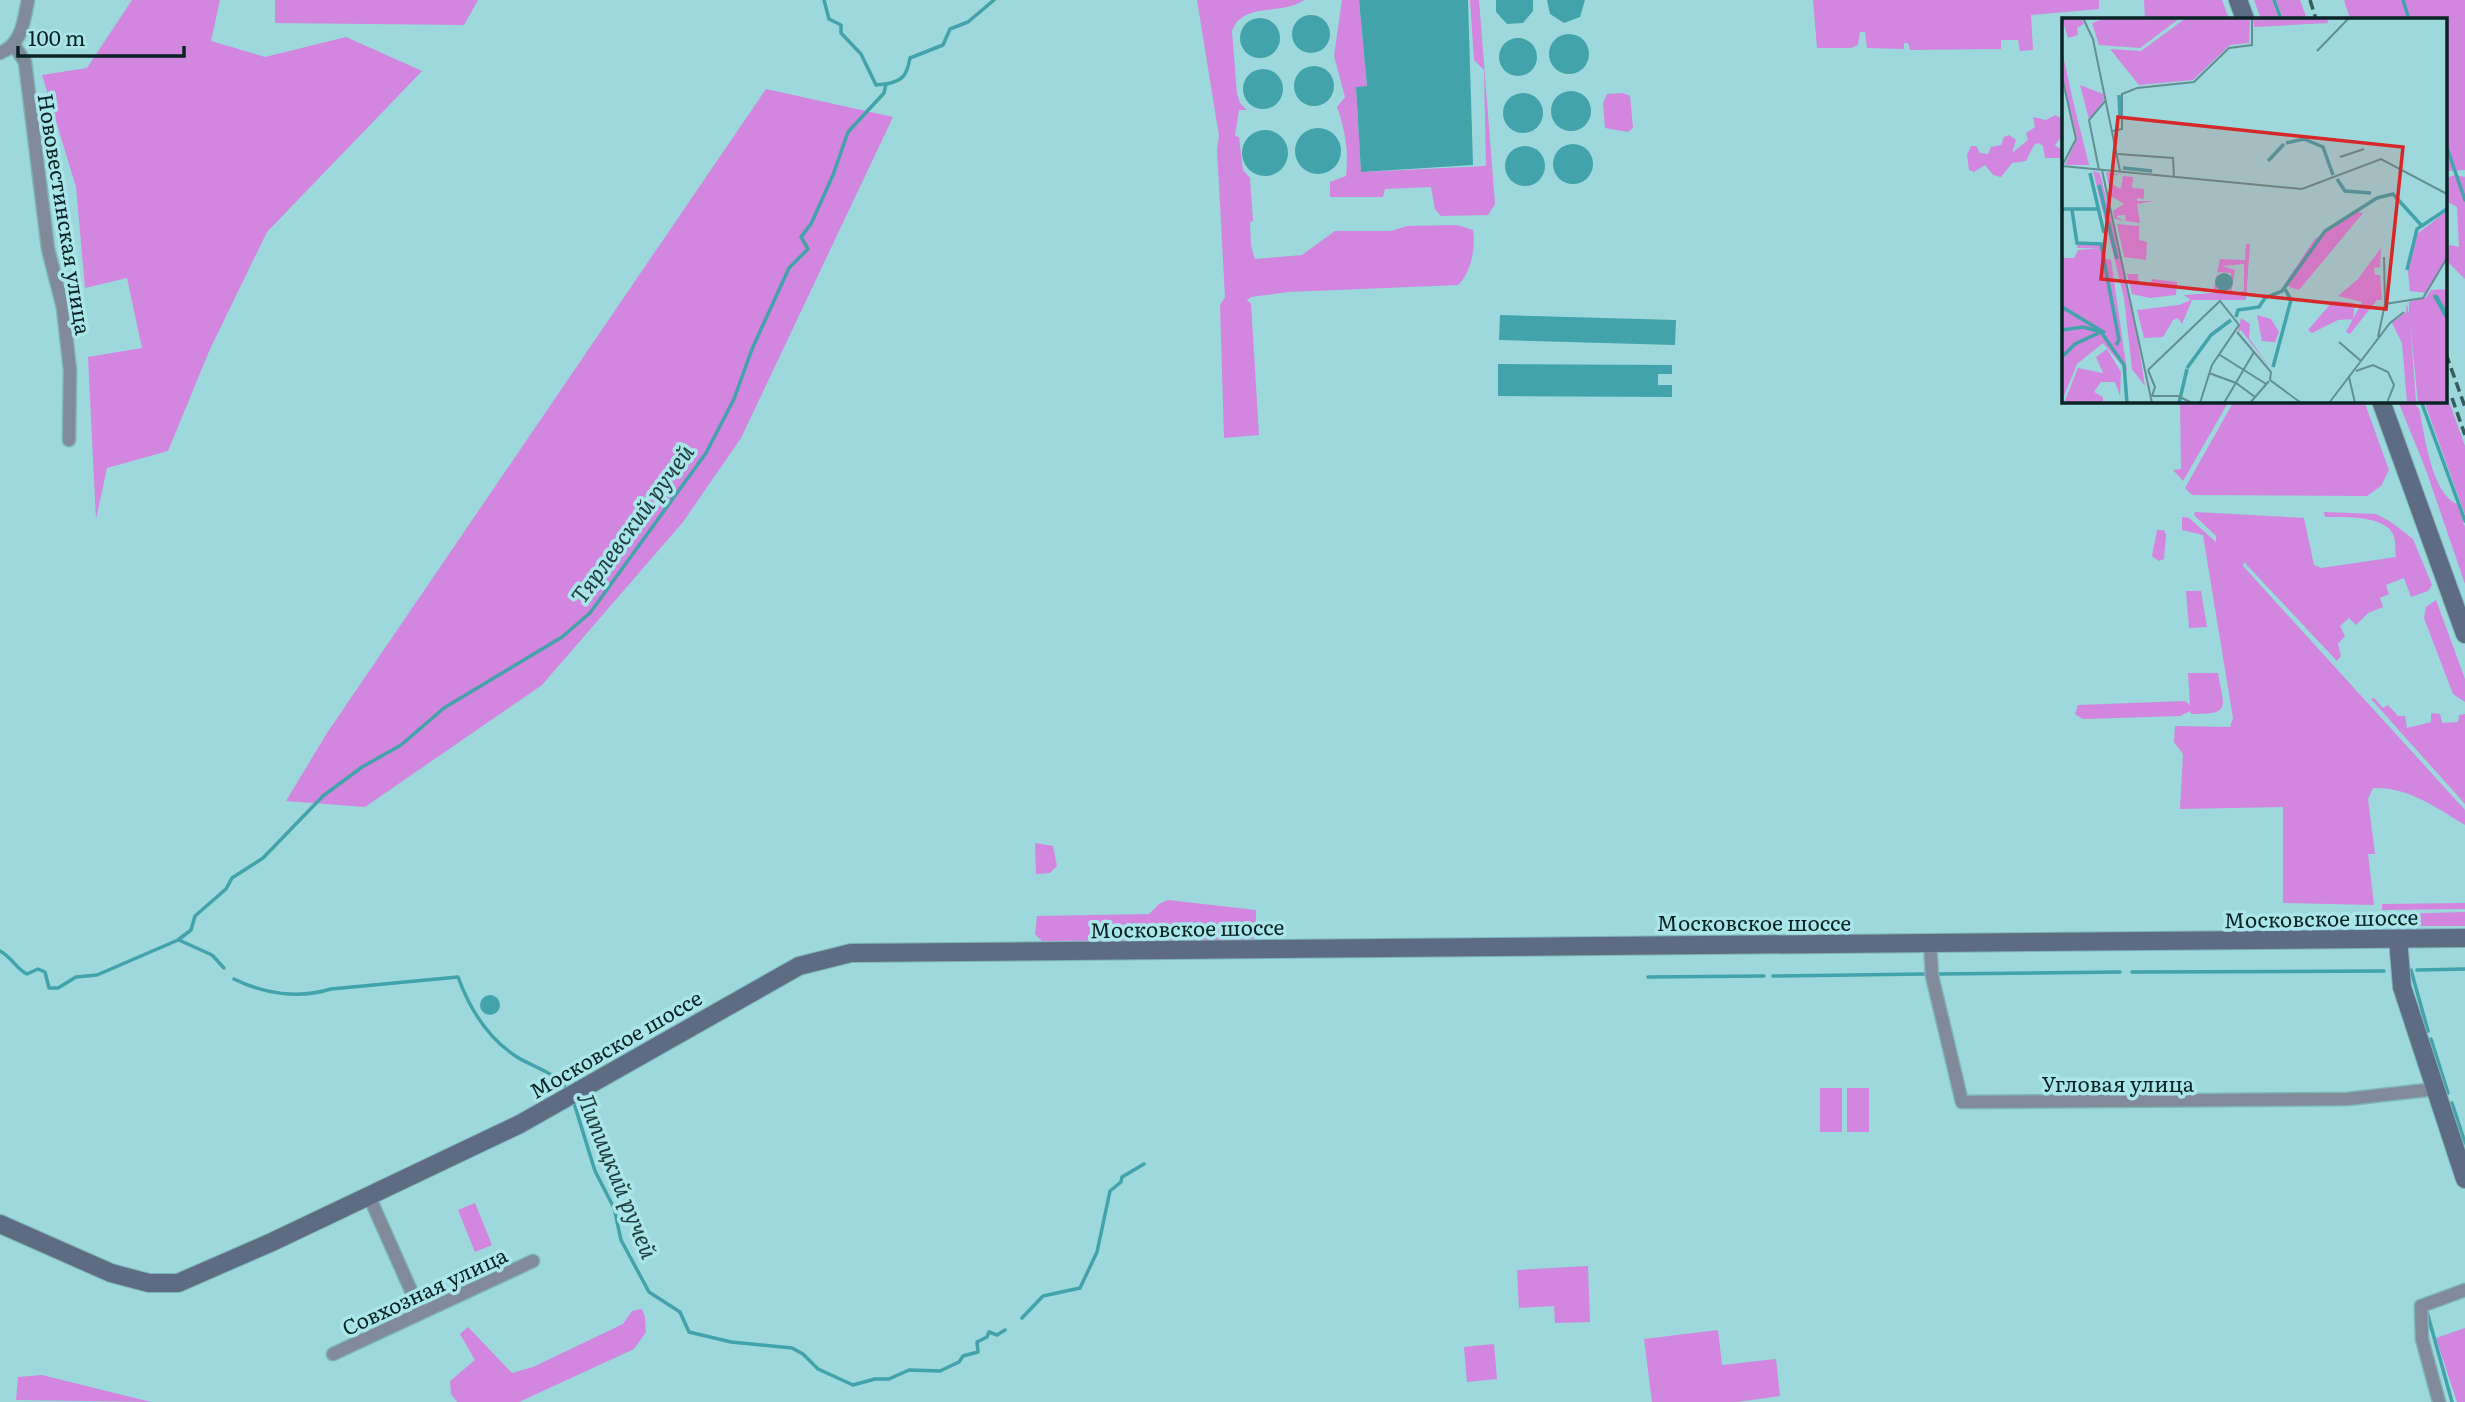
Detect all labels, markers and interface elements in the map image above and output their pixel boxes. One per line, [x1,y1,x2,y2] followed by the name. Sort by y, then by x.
[18,14,184,58] scale bar
[2062,18,2448,402] inset map
[28,21,85,52] text: 100 m
[32,91,100,337] street label: Нововестинская улица
[561,436,701,610] water label: Тярлевский ручей
[2224,900,2418,934] street label: Московское шоссе
[1657,906,1851,937] street label: Московское шоссе
[1090,910,1284,944] street label: Московское шоссе
[523,981,707,1105] street label: Московское шоссе
[2042,1067,2195,1098] street label: Угловая улица
[570,1087,668,1264] water label: Липицкий ручей
[336,1238,513,1342] street label: Совхозная улица

